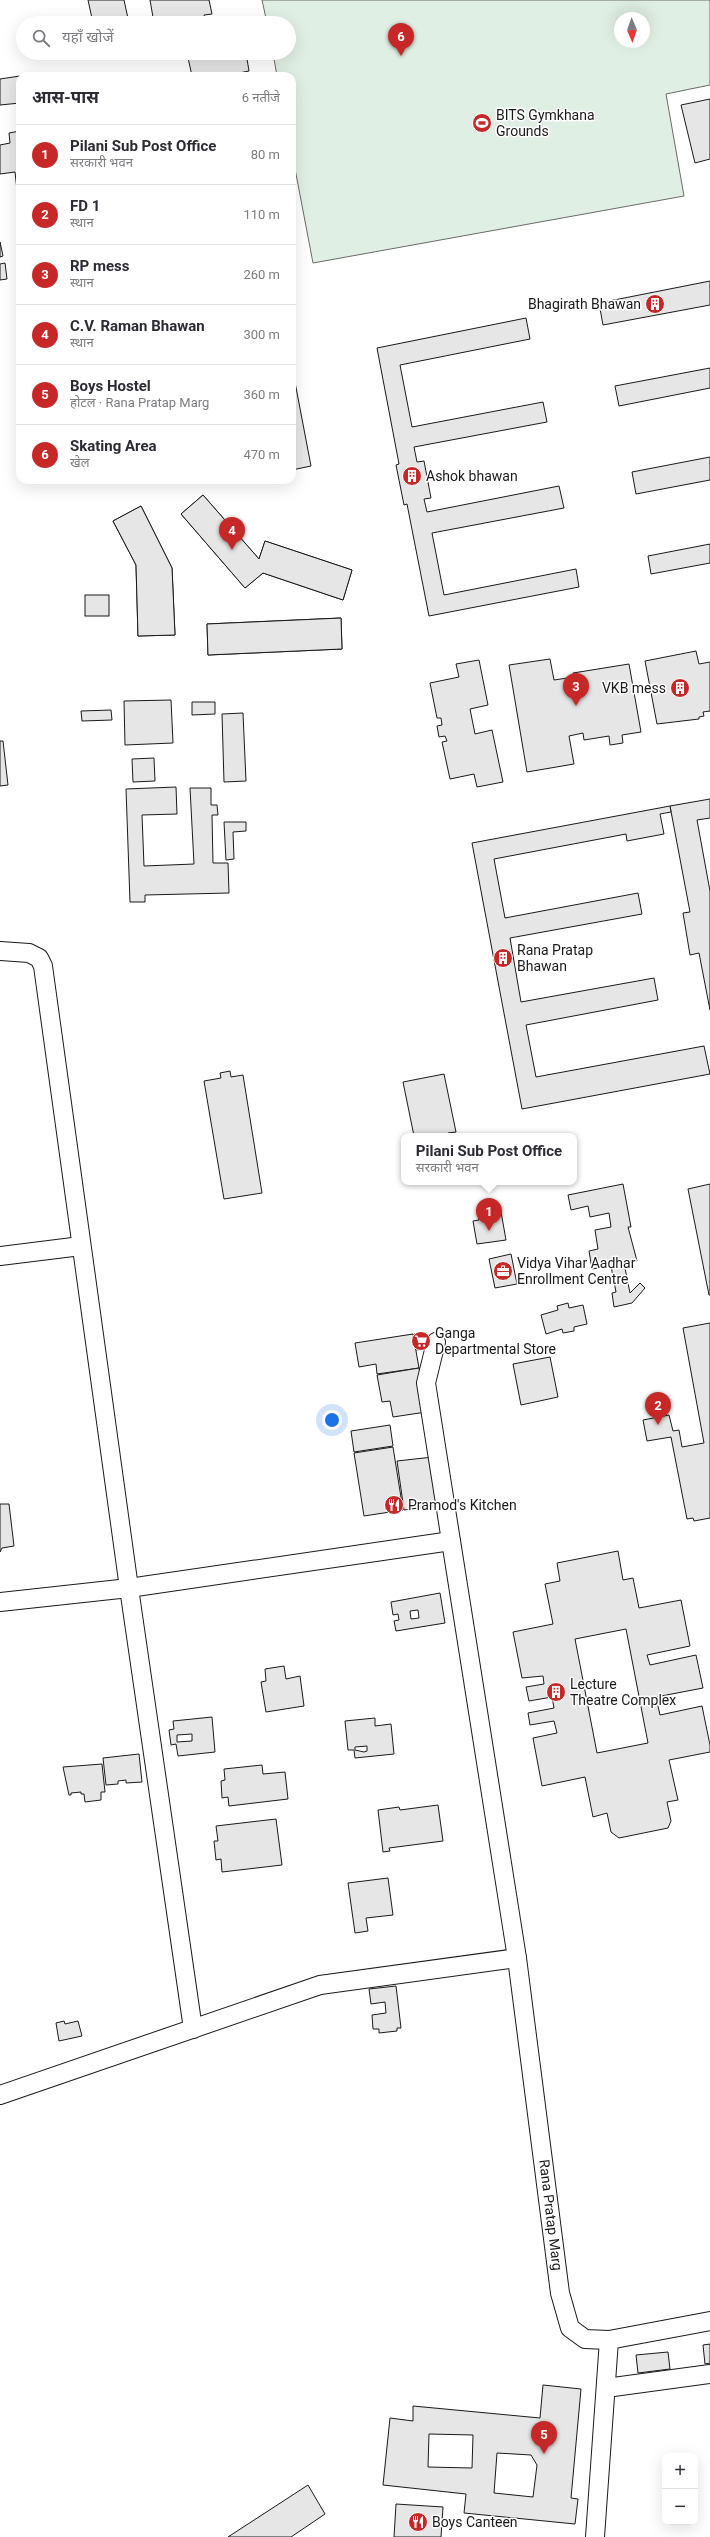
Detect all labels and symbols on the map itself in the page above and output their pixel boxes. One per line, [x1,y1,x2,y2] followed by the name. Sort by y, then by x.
[614,12,650,48] north arrow
[388,23,414,56] pin: 6
[496,107,595,139] place label: BITS Gymkhana Grounds
[471,112,493,134] sports icon: BITS Gymkhana Grounds
[644,293,666,315] building icon: Bhagirath Bhawan
[528,296,641,312] place label: Bhagirath Bhawan
[401,465,423,487] building icon: Ashok bhawan
[426,468,518,484] place label: Ashok bhawan
[219,517,245,550] pin: 4
[563,673,589,706] pin: 3
[669,677,691,699] building icon: VKB mess
[602,680,666,696] place label: VKB mess
[517,942,593,974] place label: Rana Pratap Bhawan
[492,947,514,969] building icon: Rana Pratap Bhawan
[476,1198,502,1231] pin: 1
[517,1255,636,1287] place label: Vidya Vihar Aadhar Enrollment Centre
[492,1260,514,1282] office icon: Vidya Vihar Aadhar Enrollment Centre
[435,1325,556,1357] place label: Ganga Departmental Store
[410,1330,432,1352] supermarket icon: Ganga Departmental Store
[645,1392,671,1425] pin: 2
[322,1410,342,1430] your location
[383,1494,405,1516] restaurant icon: Pramod's Kitchen
[408,1497,517,1513] place label: Pramod's Kitchen
[570,1676,676,1708] place label: Lecture Theatre Complex
[545,1681,567,1703] building icon: Lecture Theatre Complex
[536,2159,566,2271] street label: Rana Pratap Marg
[531,2421,557,2454] pin: 5
[407,2511,429,2533] restaurant icon: Boys Canteen
[432,2514,518,2530] place label: Boys Canteen

